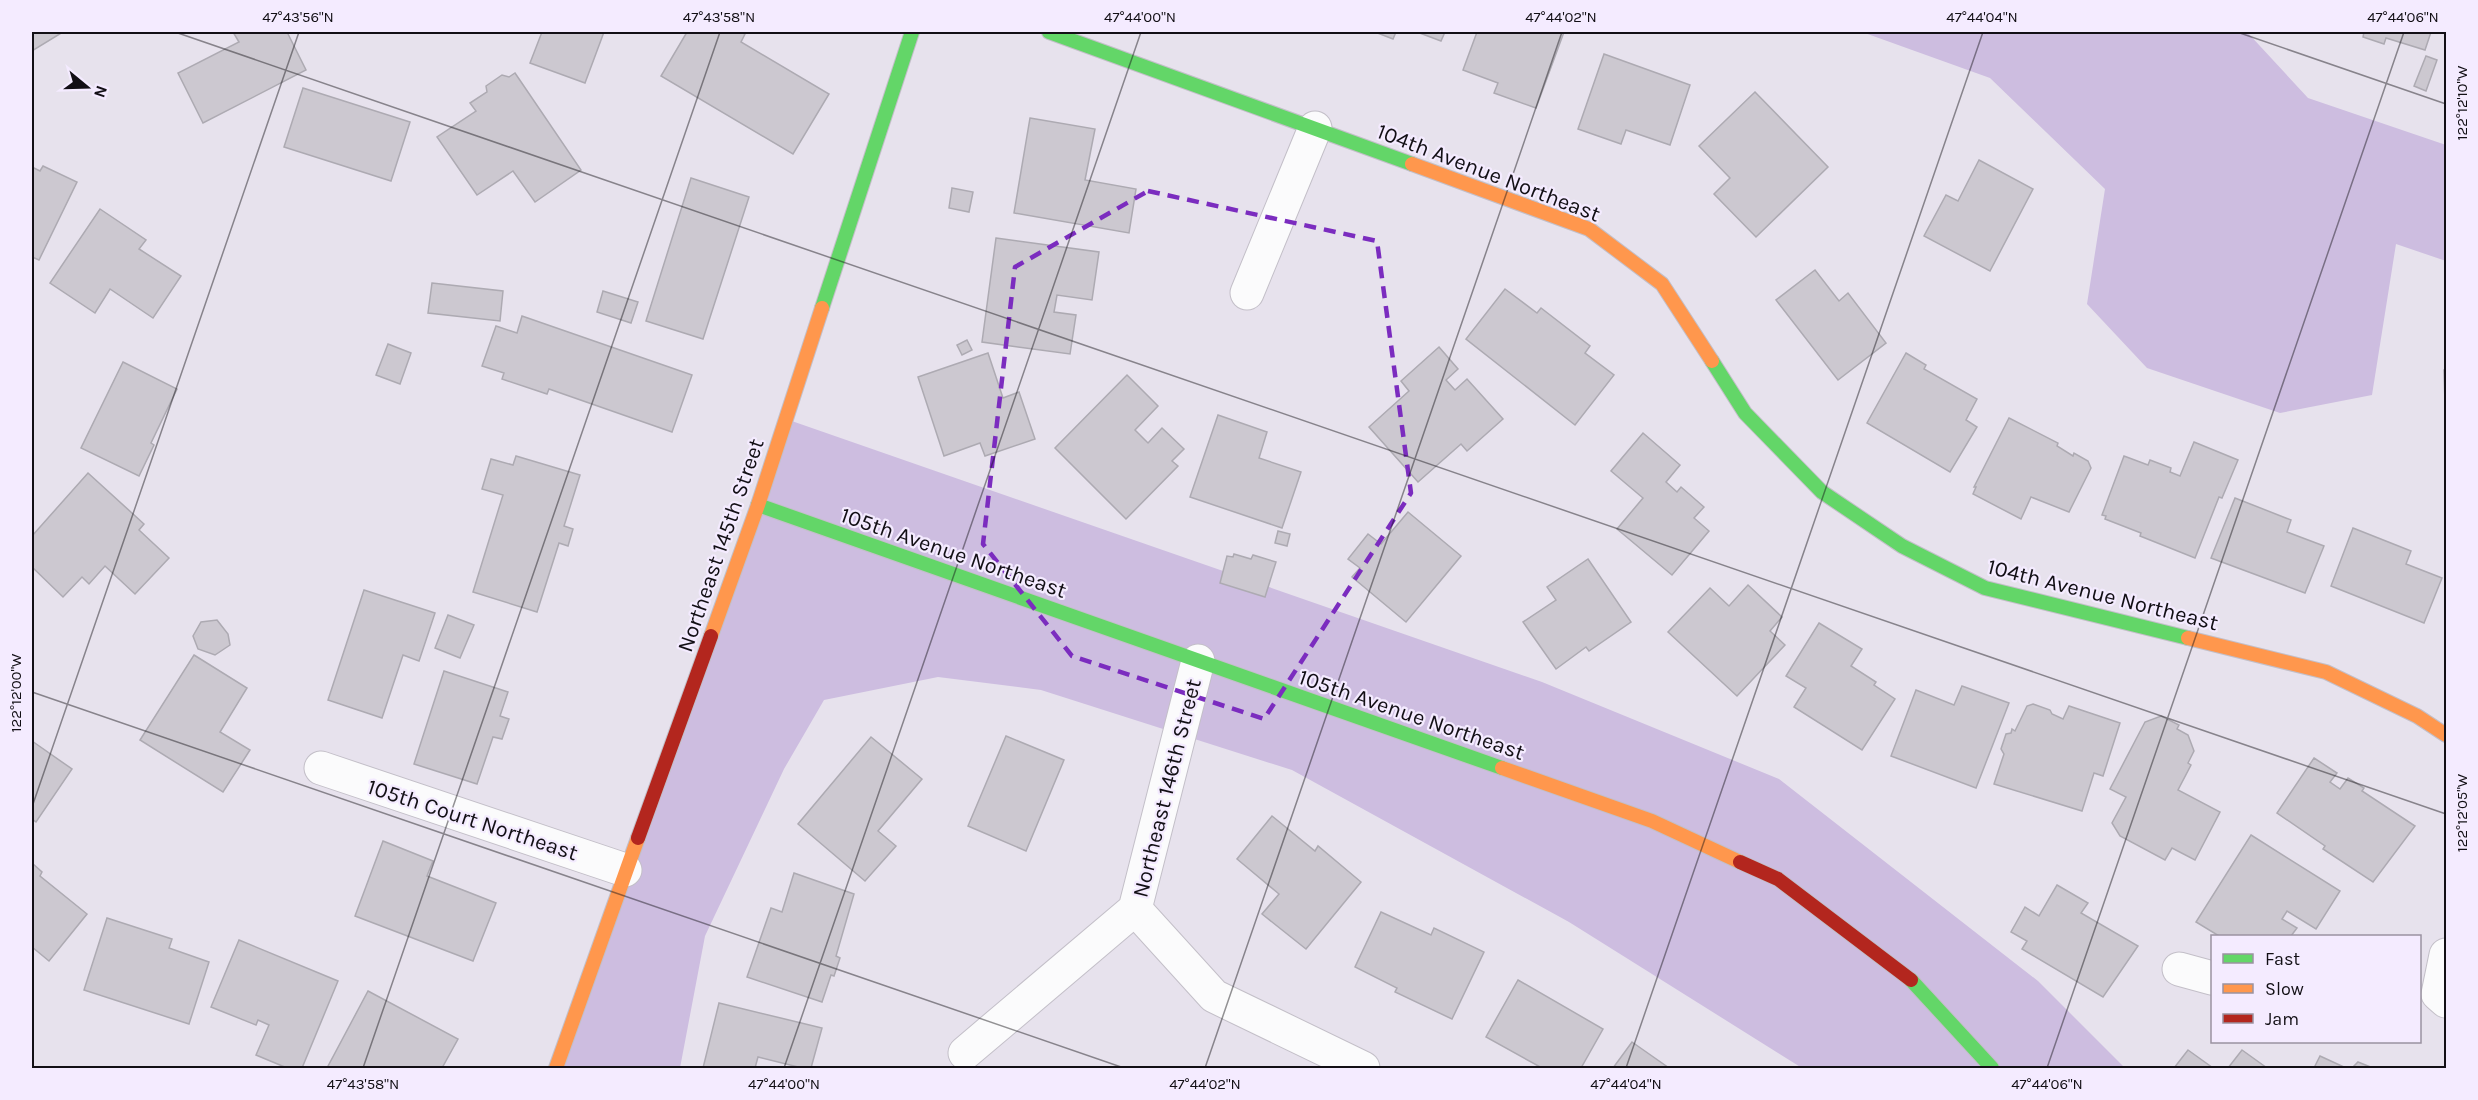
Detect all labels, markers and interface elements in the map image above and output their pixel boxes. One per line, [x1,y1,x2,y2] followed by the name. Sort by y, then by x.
[262,8,334,26] text: 47°43'56"N
[683,8,755,26] text: 47°43'58"N
[1104,8,1176,26] text: 47°44'00"N
[1525,8,1597,26] text: 47°44'02"N
[1946,8,2018,26] text: 47°44'04"N
[2367,8,2439,26] text: 47°44'06"N
[57,57,117,117] north arrow
[2453,65,2471,140] text: 122°12'10"W
[90,83,112,100] text: N
[1373,118,1604,228] street label: 104th Avenue Northeast
[672,435,770,656] street label: Northeast 145th Street
[837,502,1070,604] street label: 105th Avenue Northeast
[1985,554,2221,636] street label: 104th Avenue Northeast
[7,653,25,732] text: 122°12'00"W
[1295,664,1528,766] street label: 105th Avenue Northeast
[1127,676,1207,900] street label: Northeast 146th Street
[2453,773,2471,852] text: 122°12'05"W
[364,774,581,866] street label: 105th Court Northeast
[2211,935,2421,1043] legend
[2265,948,2300,970] text: Fast
[2265,978,2304,1000] text: Slow
[2265,1008,2299,1030] text: Jam
[327,1075,399,1093] text: 47°43'58"N
[748,1075,820,1093] text: 47°44'00"N
[1169,1075,1241,1093] text: 47°44'02"N
[1590,1075,1662,1093] text: 47°44'04"N
[2011,1075,2083,1093] text: 47°44'06"N

